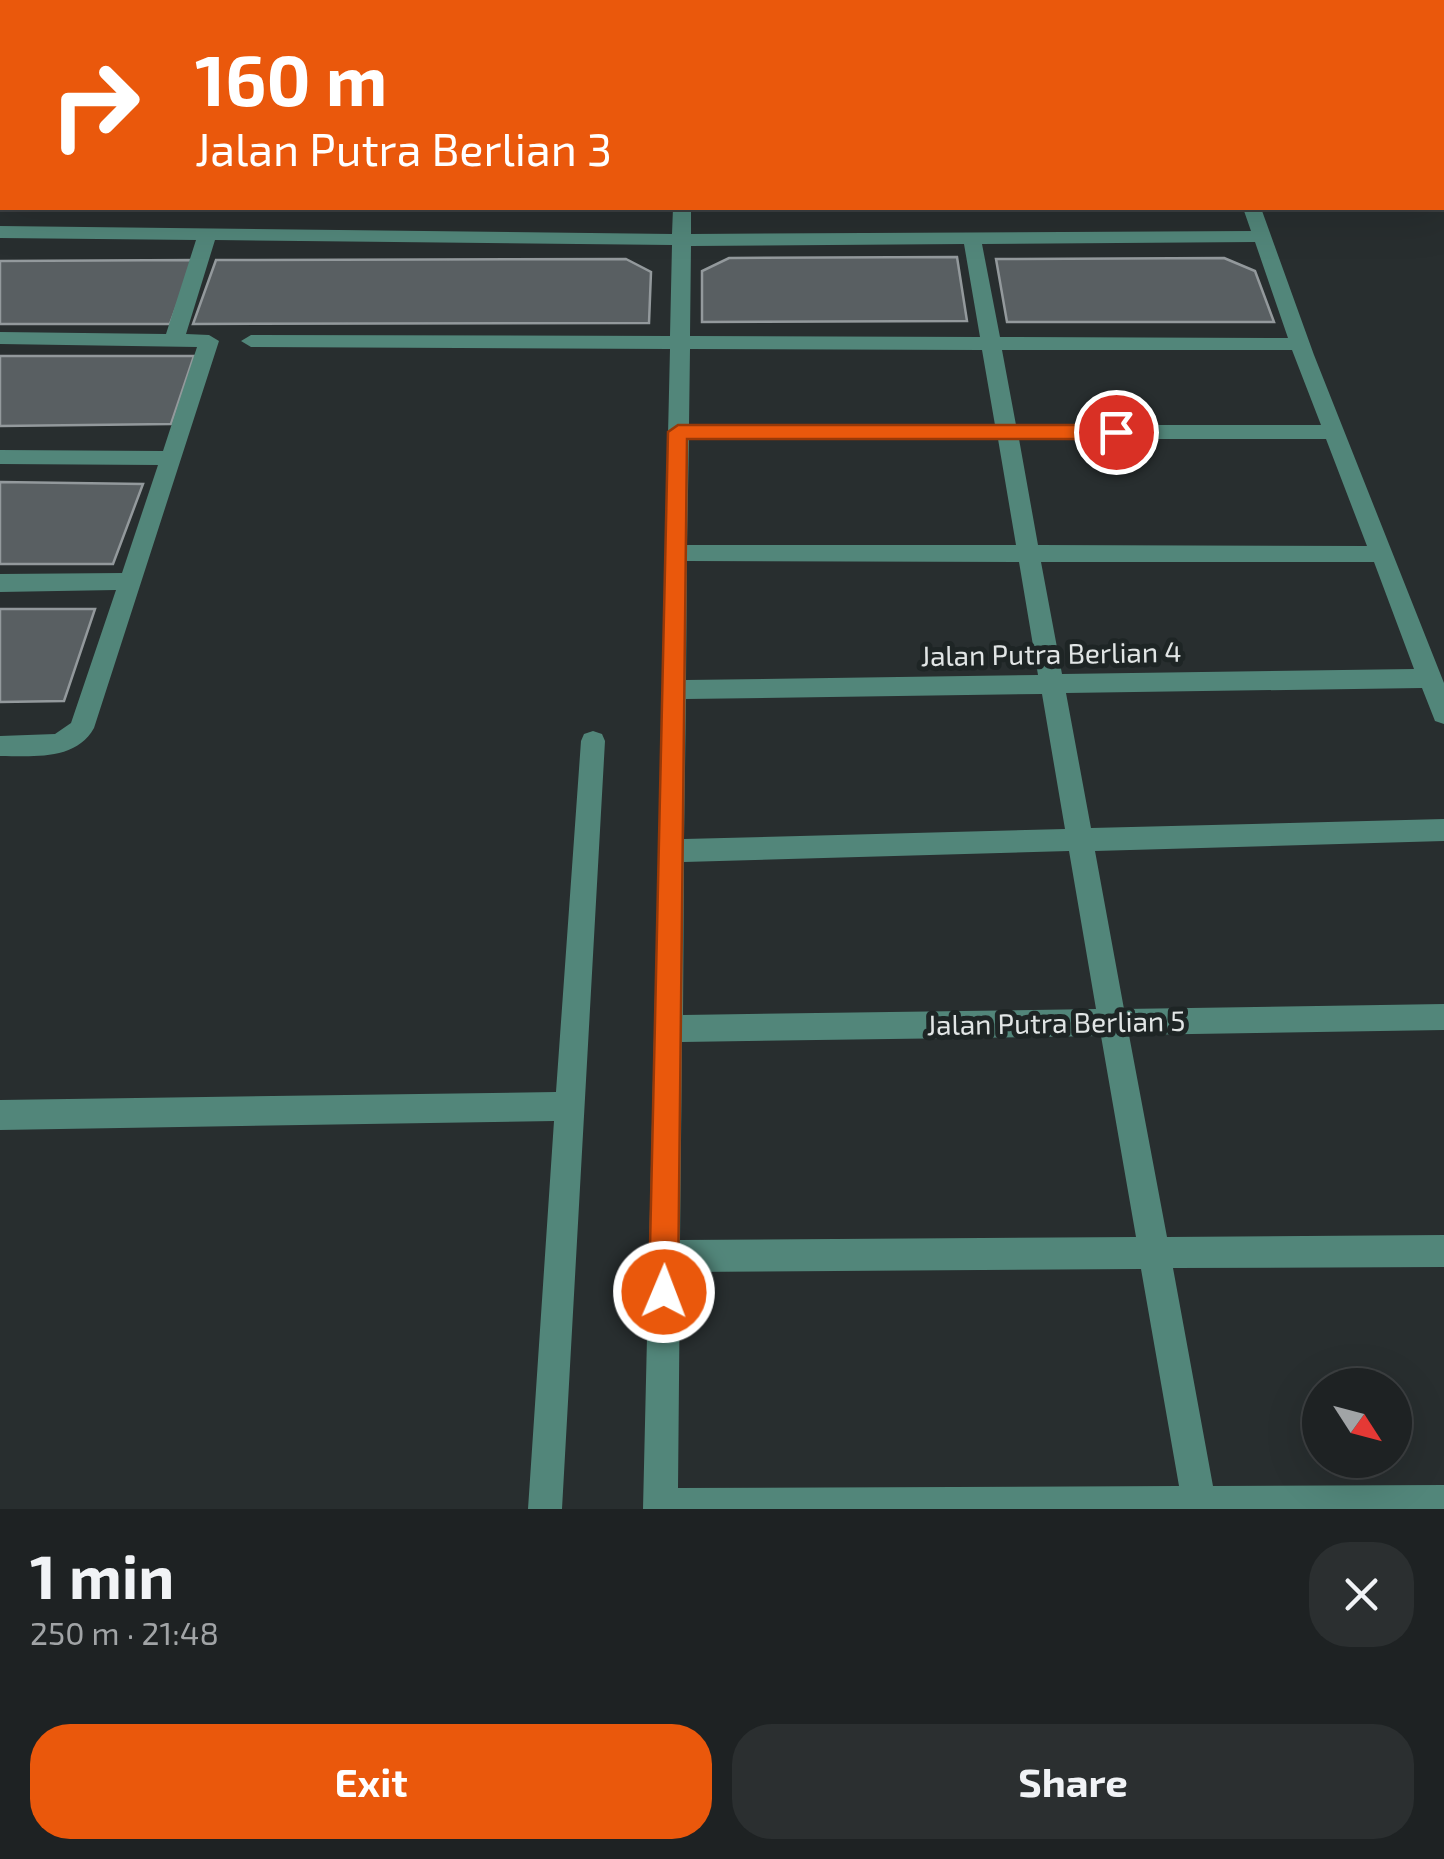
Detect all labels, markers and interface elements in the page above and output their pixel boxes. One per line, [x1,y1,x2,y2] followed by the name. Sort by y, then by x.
[195,36,388,120] text: 160 m
[30,40,160,170] icon: right
[195,121,612,175] text: Jalan Putra Berlian 3
[1074,390,1159,475] pin
[1089,405,1144,460] icon: arrive
[920,634,1182,672] street label: Jalan Putra Berlian 4
[926,1003,1186,1041] street label: Jalan Putra Berlian 5
[612,1240,716,1344] position arrow
[1302,1368,1412,1478] north arrow
[1302,1368,1412,1478] map controls
[30,1539,174,1611] text: 1 min
[1309,1542,1414,1647] button: close
[30,1613,219,1651] text: 250 m · 21:48
[30,1724,712,1839] button: Exit
[732,1724,1414,1839] button: Share

